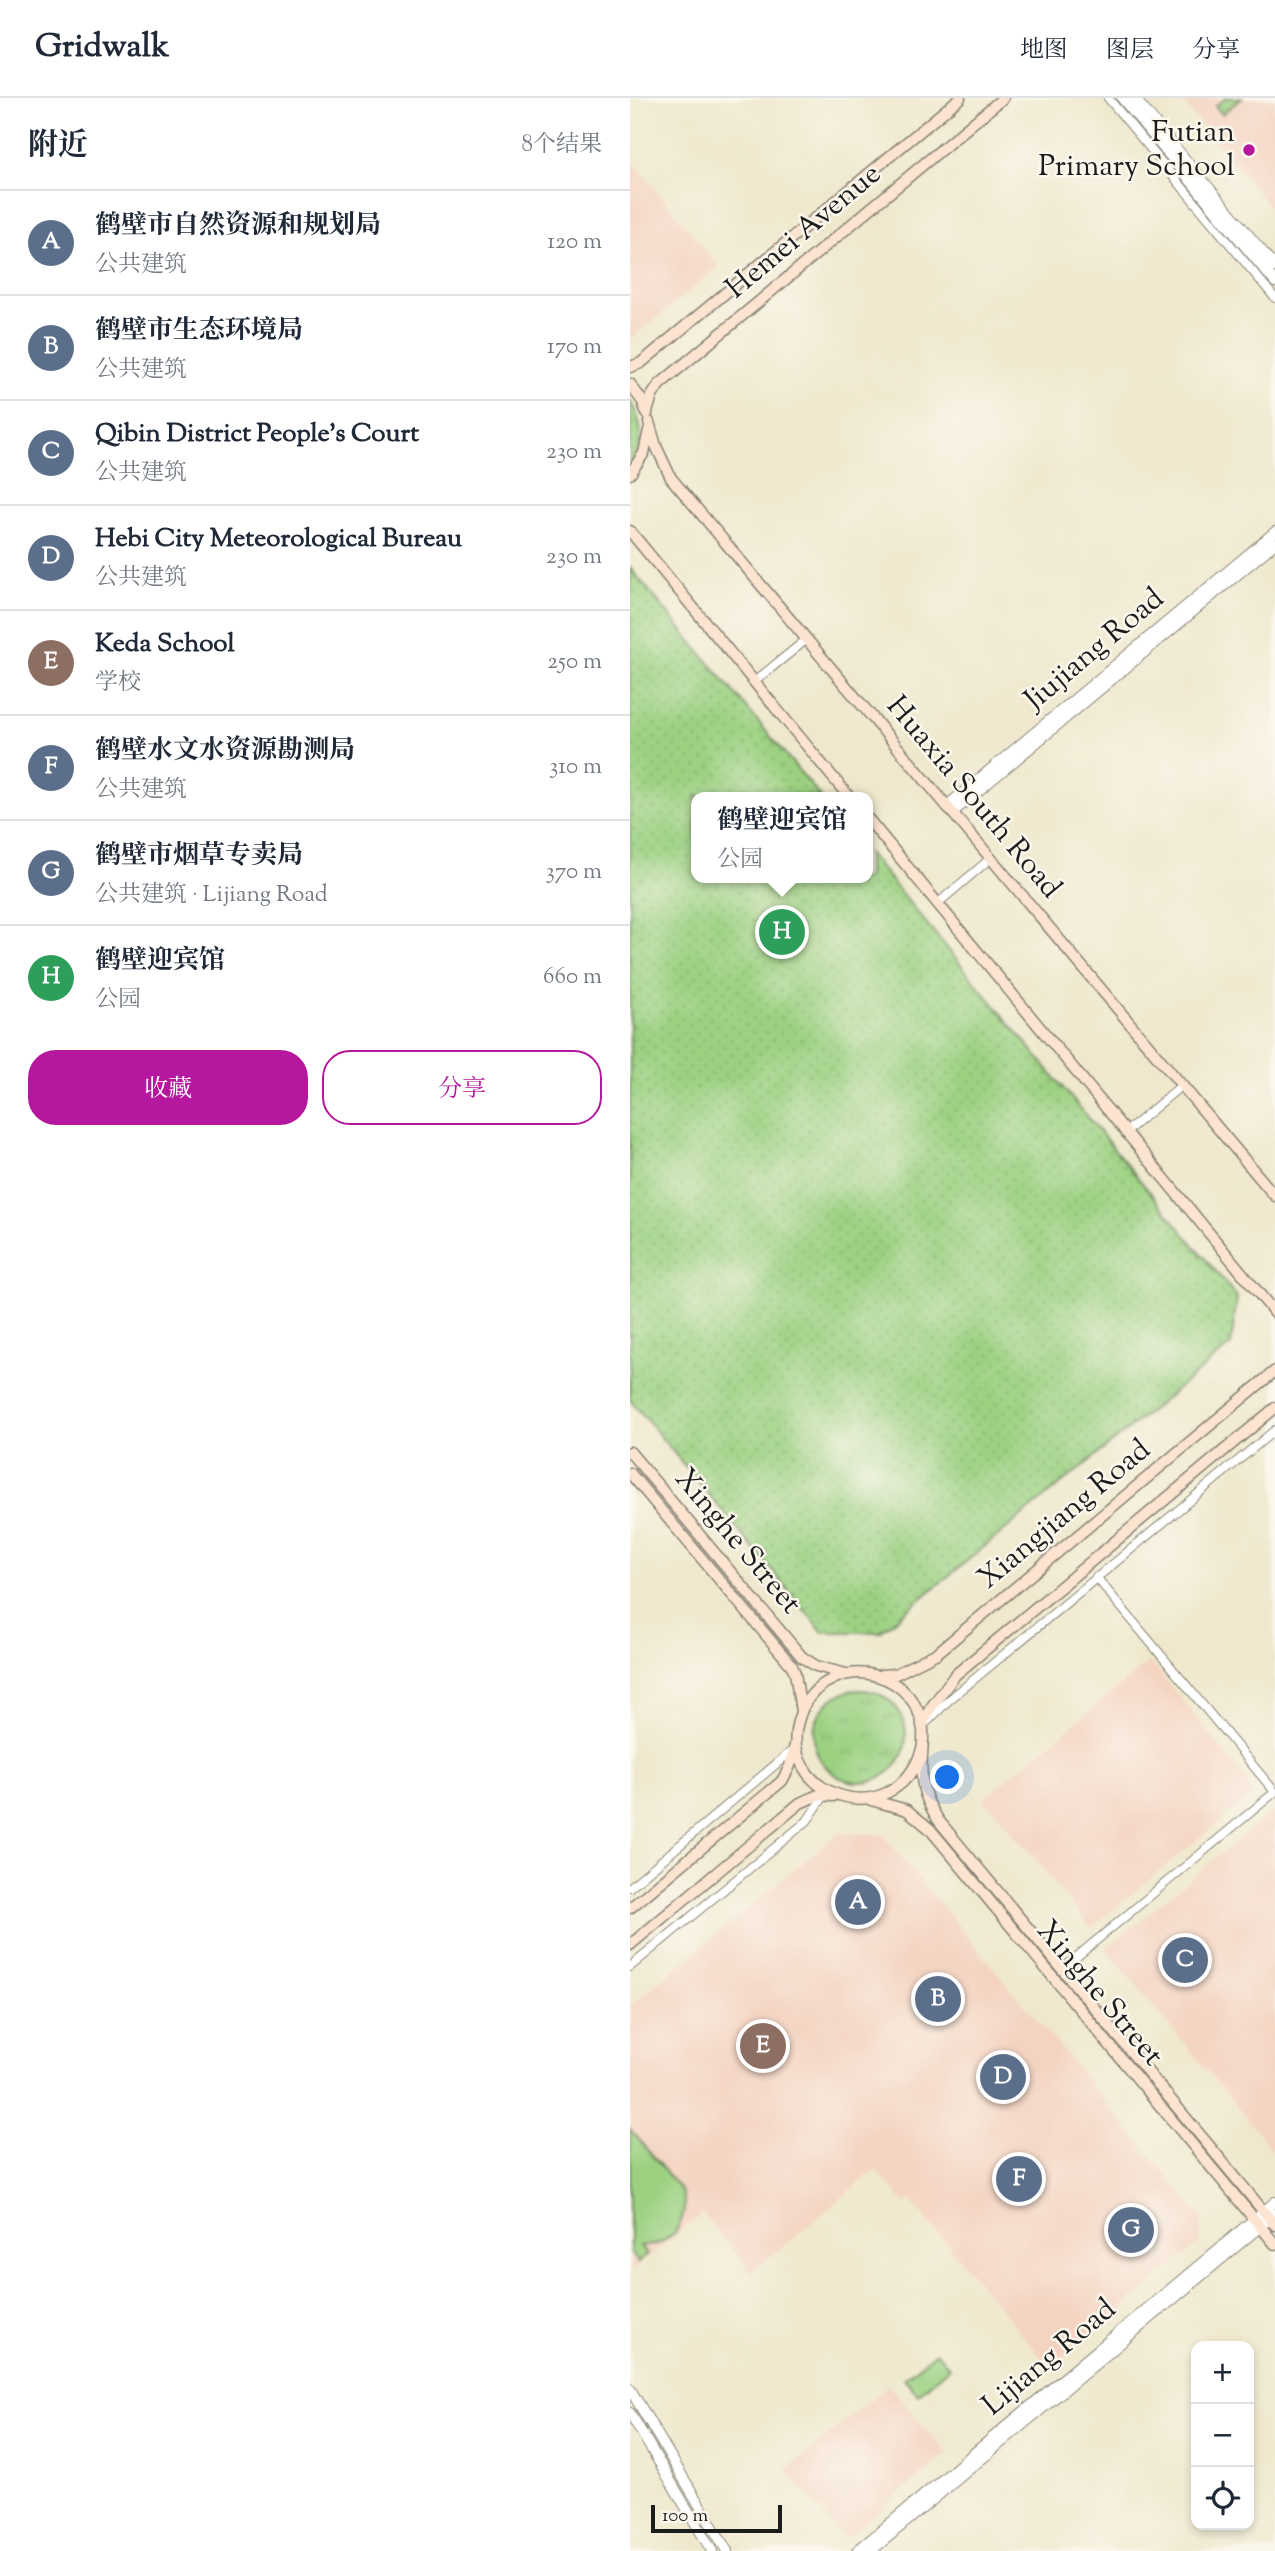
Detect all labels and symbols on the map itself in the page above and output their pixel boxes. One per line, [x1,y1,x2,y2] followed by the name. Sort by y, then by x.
[1038,112,1235,189] place label: Futian Primary School
[1241,142,1257,158] marker: Futian Primary School
[717,154,891,310] street label: Hemei Avenue
[1014,579,1174,723] street label: Jiujiang Road
[875,687,1071,909] street label: Huaxia South Road
[759,906,805,958] pin: H
[969,1430,1161,1600] street label: Xiangjiang Road
[663,1460,811,1624] street label: Xinghe Street
[930,1760,964,1794] your location
[835,1876,881,1928] pin: A
[1025,1912,1173,2076] street label: Xinghe Street
[1162,1934,1208,1986] pin: C
[915,1973,961,2025] pin: B
[740,2020,786,2072] pin: E
[980,2051,1026,2103] pin: D
[996,2153,1042,2205] pin: F
[1108,2204,1154,2256] pin: G
[974,2289,1126,2427] street label: Lijiang Road
[651,2502,782,2534] scale bar

